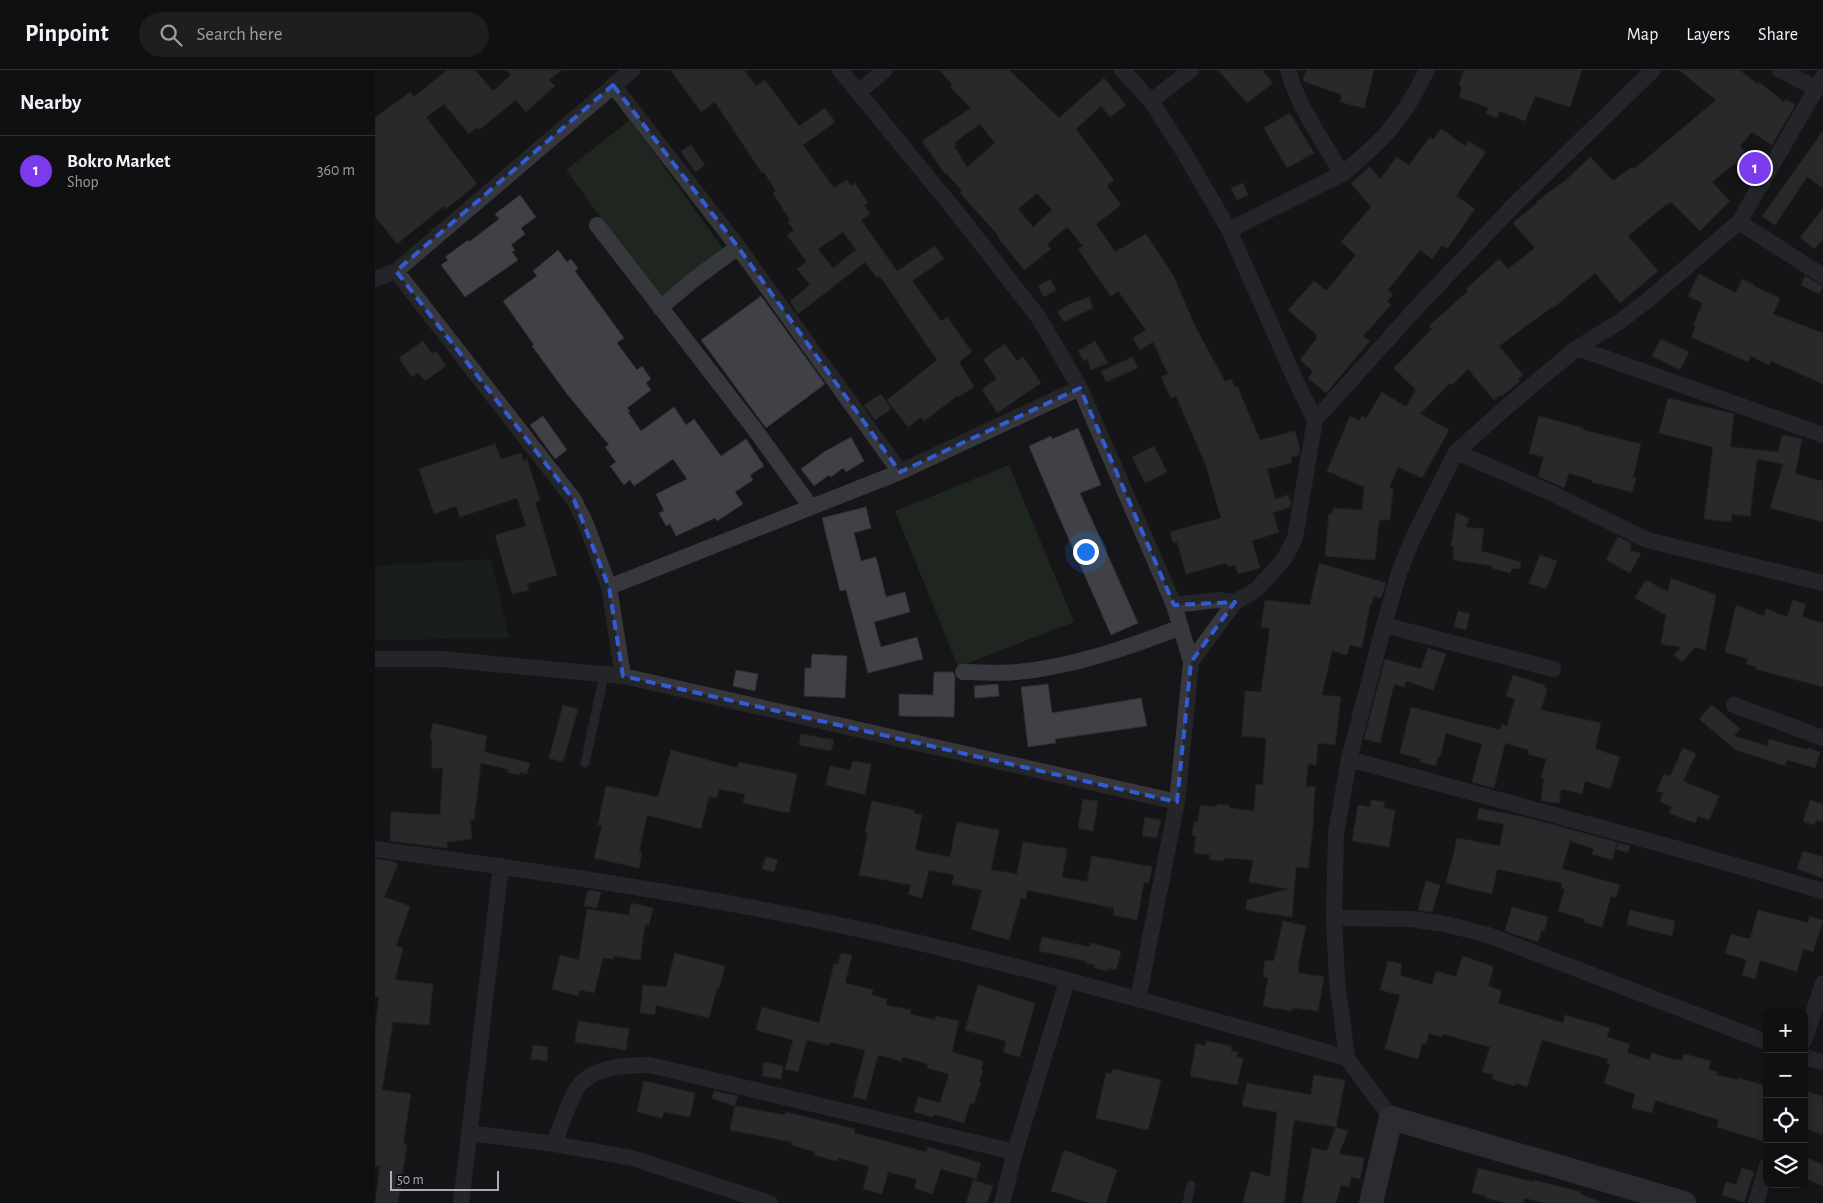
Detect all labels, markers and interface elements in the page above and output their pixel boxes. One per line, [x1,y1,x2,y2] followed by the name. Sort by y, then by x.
[139,12,489,57] search box
[157,21,185,49] icon: search
[25,22,109,46] text: Pinpoint
[197,25,283,44] text: Search here
[1627,26,1658,44] text: Map
[1686,26,1730,44] text: Layers
[1758,26,1798,44] text: Share
[20,92,81,113] text: Nearby
[1739,149,1771,187] pin: 1
[67,152,170,171] text: Bokro Market
[33,162,39,178] text: 1
[317,162,355,178] text: 360 m
[67,174,99,190] text: Shop
[1073,539,1099,565] your location
[1763,1008,1808,1188] map controls
[1763,1008,1808,1053] button: +
[1763,1053,1808,1098] button: −
[1763,1098,1808,1143] button: locate
[1763,1143,1808,1188] button: layers
[390,1168,499,1191] scale bar
[397,1173,424,1187] text: 50 m

